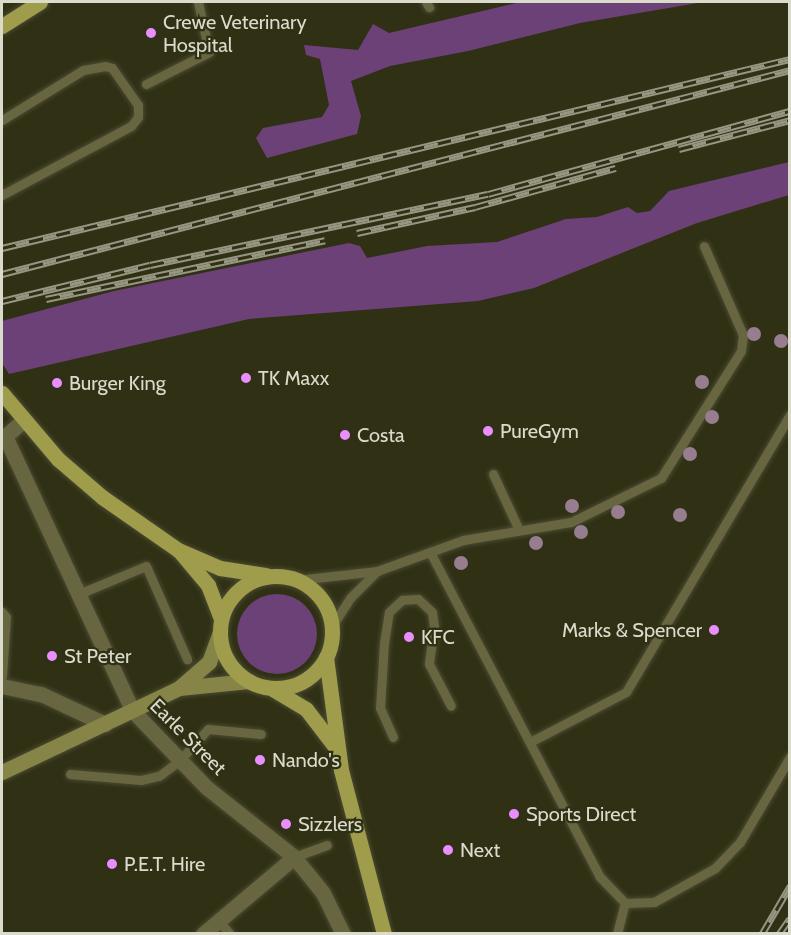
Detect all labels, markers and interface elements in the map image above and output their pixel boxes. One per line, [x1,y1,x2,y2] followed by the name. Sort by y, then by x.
[163,10,307,57] place label: Crewe Veterinary Hospital
[144,26,158,40] marker: Crewe Veterinary Hospital
[258,366,329,390] place label: TK Maxx
[69,371,166,395] place label: Burger King
[239,371,253,385] marker: TK Maxx
[50,376,64,390] marker: Burger King
[500,419,579,443] place label: PureGym
[357,423,405,447] place label: Costa
[481,424,495,438] marker: PureGym
[338,428,352,442] marker: Costa
[562,618,702,642] place label: Marks & Spencer
[707,623,721,637] marker: Marks & Spencer
[421,625,455,649] place label: KFC
[402,630,416,644] marker: KFC
[64,644,131,668] place label: St Peter
[45,649,59,663] marker: St Peter
[145,694,231,780] street label: Earle Street
[272,748,340,772] place label: Nando's
[253,753,267,767] marker: Nando's
[526,802,636,826] place label: Sports Direct
[507,807,521,821] marker: Sports Direct
[298,812,362,836] place label: Sizzlers
[279,817,293,831] marker: Sizzlers
[460,838,500,862] place label: Next
[441,843,455,857] marker: Next
[124,852,205,876] place label: P.E.T. Hire
[105,857,119,871] marker: P.E.T. Hire

